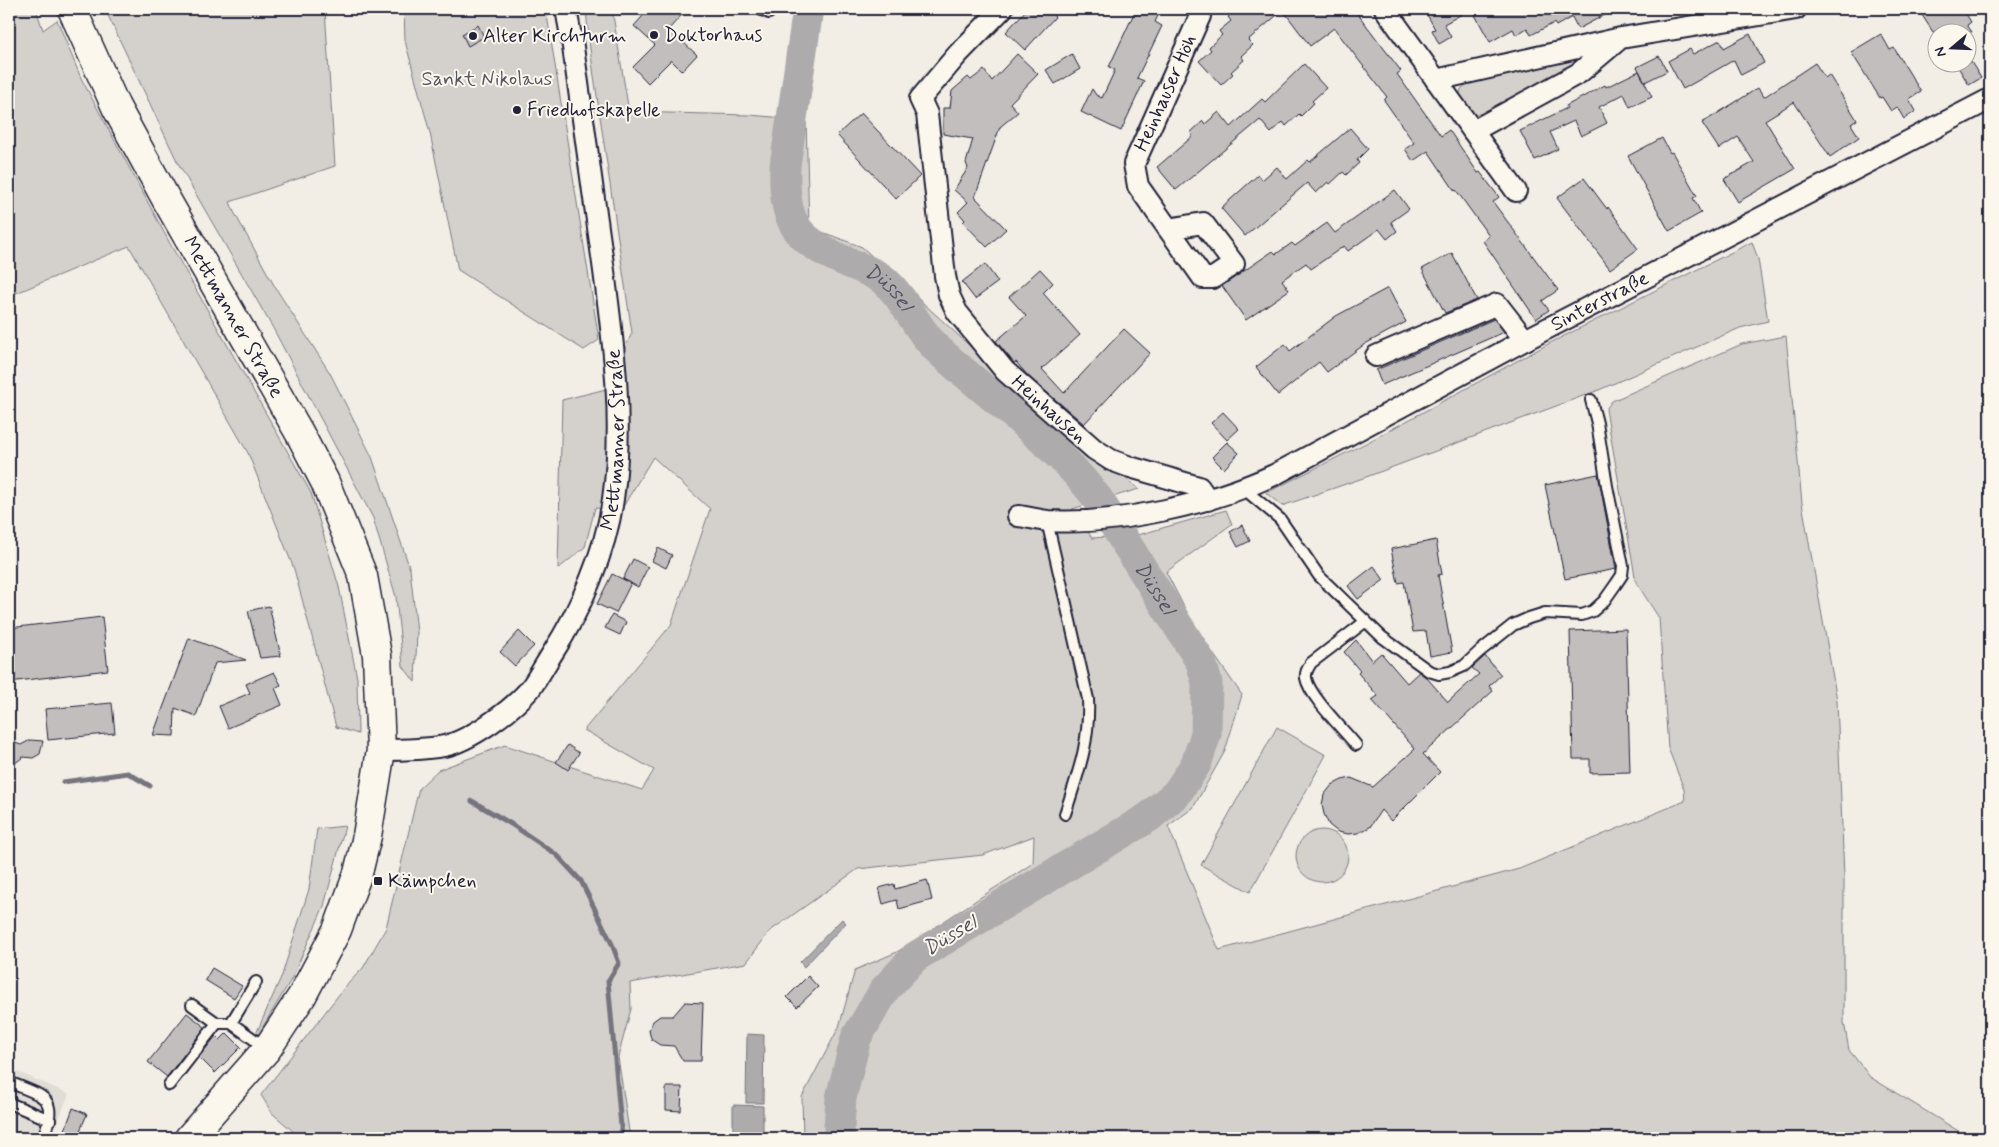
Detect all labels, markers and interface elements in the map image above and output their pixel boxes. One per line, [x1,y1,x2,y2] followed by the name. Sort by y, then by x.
[664,22,762,49] place label: Doktorhaus
[1926,22,1976,72] north arrow
[483,23,627,50] place label: Alter Kirchturm
[648,29,660,41] marker: Doktorhaus
[467,30,479,42] marker: Alter Kirchturm
[1128,30,1204,156] street label: Heinhauser Höh
[1931,45,1951,59] text: N
[422,66,552,93] park label: Sankt Nikolaus
[527,97,661,124] place label: Friedhofskapelle
[511,104,523,116] marker: Friedhofskapelle
[177,231,290,403] street label: Mettmanner Straße
[860,257,921,319] water label: Düssel
[1546,265,1653,338] street label: Sinterstraße
[594,348,631,533] street label: Mettmanner Straße
[1005,369,1093,450] street label: Heinhausen
[1127,557,1183,623] water label: Düssel
[388,868,477,895] place label: Kämpchen
[372,875,384,887] marker: Kämpchen
[918,908,984,963] water label: Düssel

